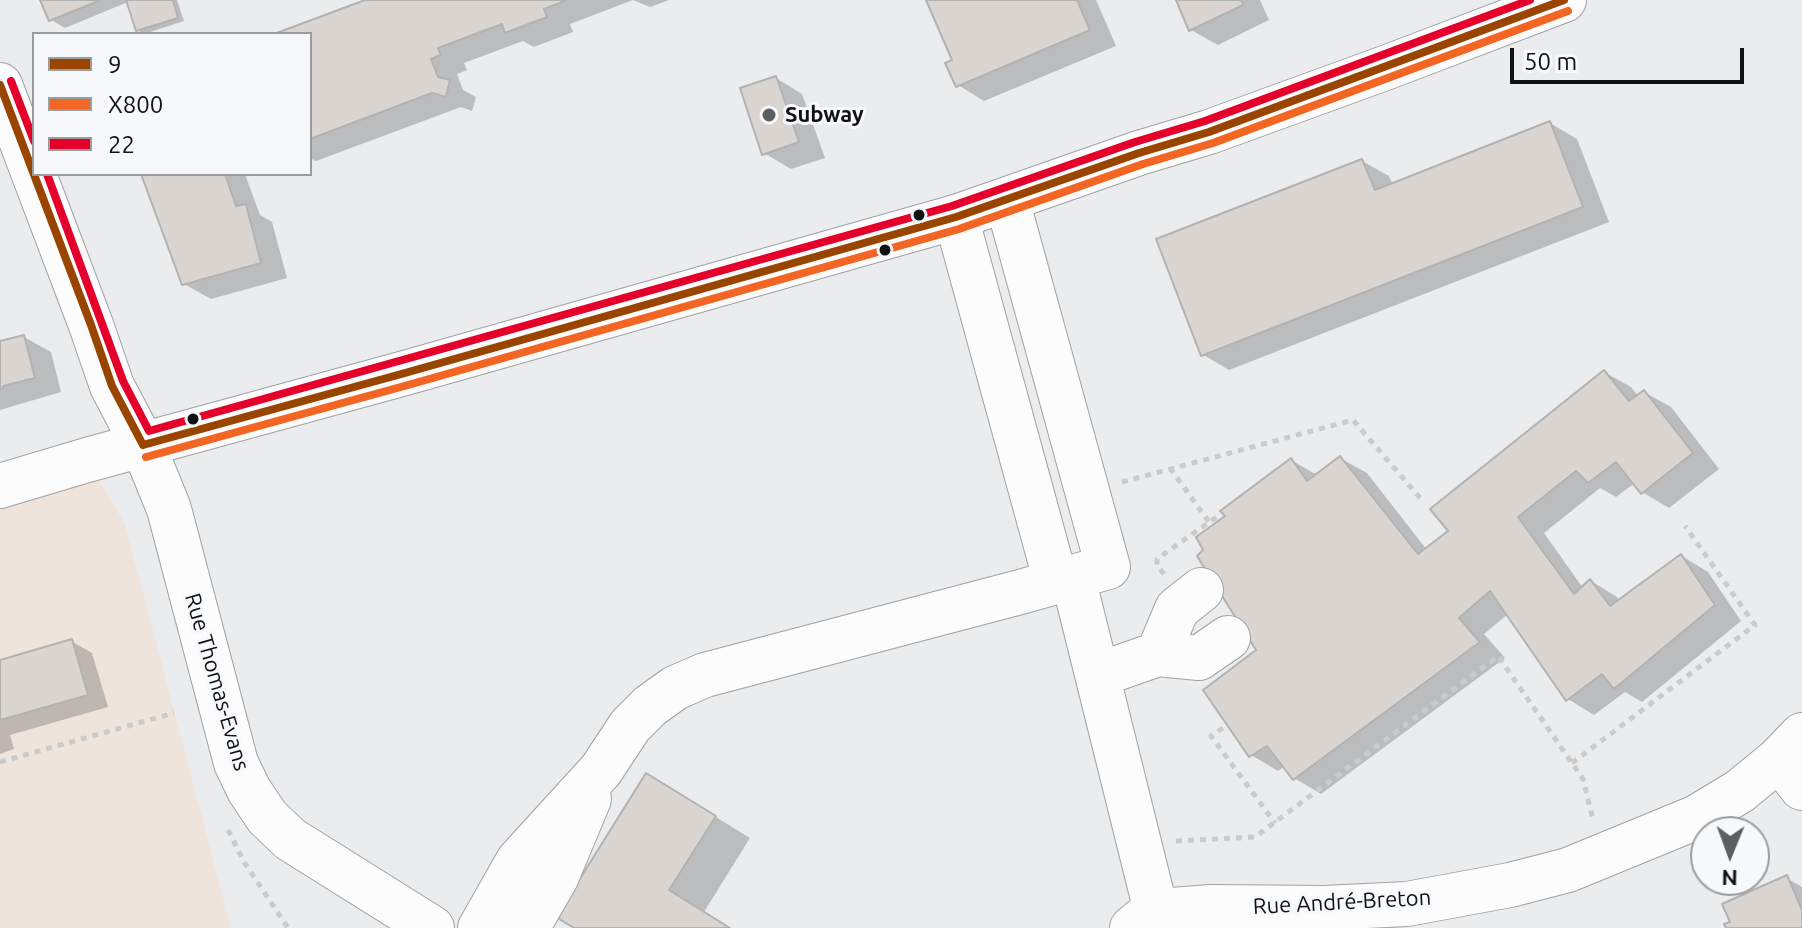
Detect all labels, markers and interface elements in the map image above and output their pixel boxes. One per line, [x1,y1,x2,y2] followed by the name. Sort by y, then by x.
[32,32,312,176] legend
[1514,32,1748,82] scale bar
[1524,48,1577,75] text: 50 m
[108,51,122,78] text: 9
[108,91,163,118] text: X800
[785,102,864,128] place label: Subway
[760,106,778,124] marker: Subway
[108,131,135,158] text: 22
[911,207,927,223] unlabelled marker
[877,242,893,258] unlabelled marker
[185,411,201,427] unlabelled marker
[179,590,255,774] street label: Rue Thomas-Evans
[1690,816,1770,896] north arrow
[1721,866,1738,891] text: N
[1252,884,1432,920] street label: Rue André-Breton

